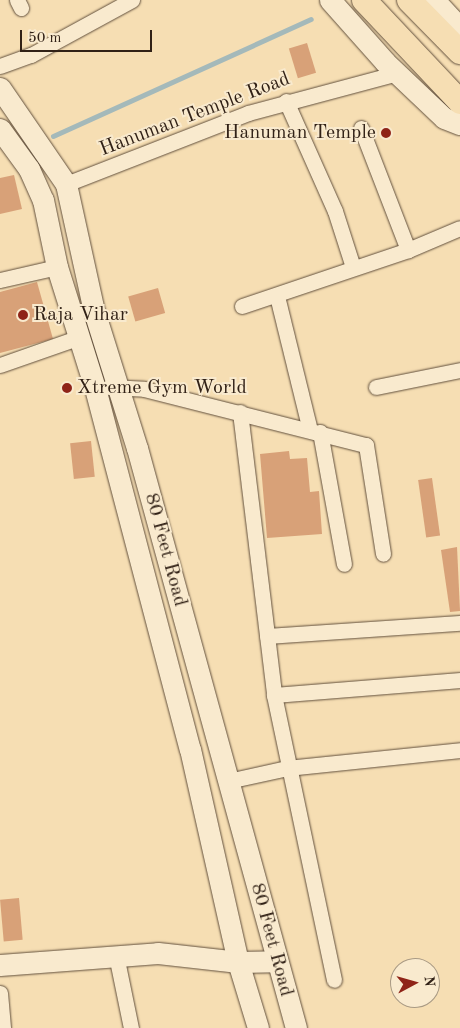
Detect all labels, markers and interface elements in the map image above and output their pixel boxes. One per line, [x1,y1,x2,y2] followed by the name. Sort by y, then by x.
[22,20,155,52] scale bar
[28,31,62,46] text: 50 m
[96,68,294,162] street label: Hanuman Temple Road
[224,121,376,145] place label: Hanuman Temple
[380,127,392,139] marker: Hanuman Temple
[33,303,128,327] place label: Raja Vihar
[17,309,29,321] marker: Raja Vihar
[77,376,247,400] place label: Xtreme Gym World
[61,382,73,394] marker: Xtreme Gym World
[138,491,192,609] street label: 80 Feet Road
[244,881,298,999] street label: 80 Feet Road
[390,958,440,1008] north arrow
[421,975,436,988] text: N

